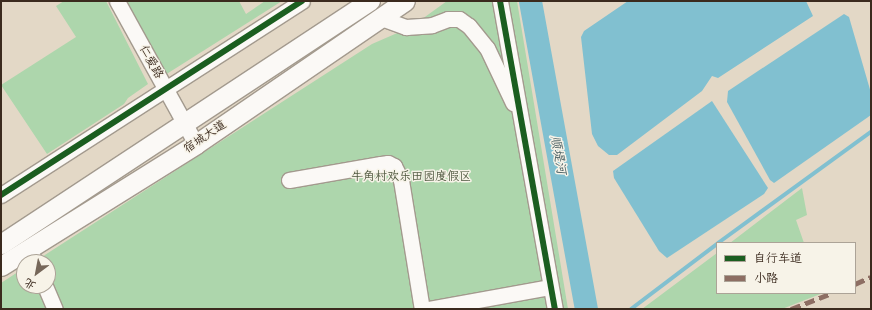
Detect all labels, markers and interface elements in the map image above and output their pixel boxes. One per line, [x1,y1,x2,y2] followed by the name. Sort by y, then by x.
[136,43,166,81] street label: 仁爱路
[181,118,229,156] street label: 宿城大道
[547,134,569,176] water label: 顺堤河
[351,170,471,184] park label: 牛角村欢乐田园度假区
[716,242,856,294] legend
[754,250,802,267] text: 自行车道
[16,254,56,294] north arrow
[754,270,778,287] text: 小路
[21,274,39,293] text: 北

